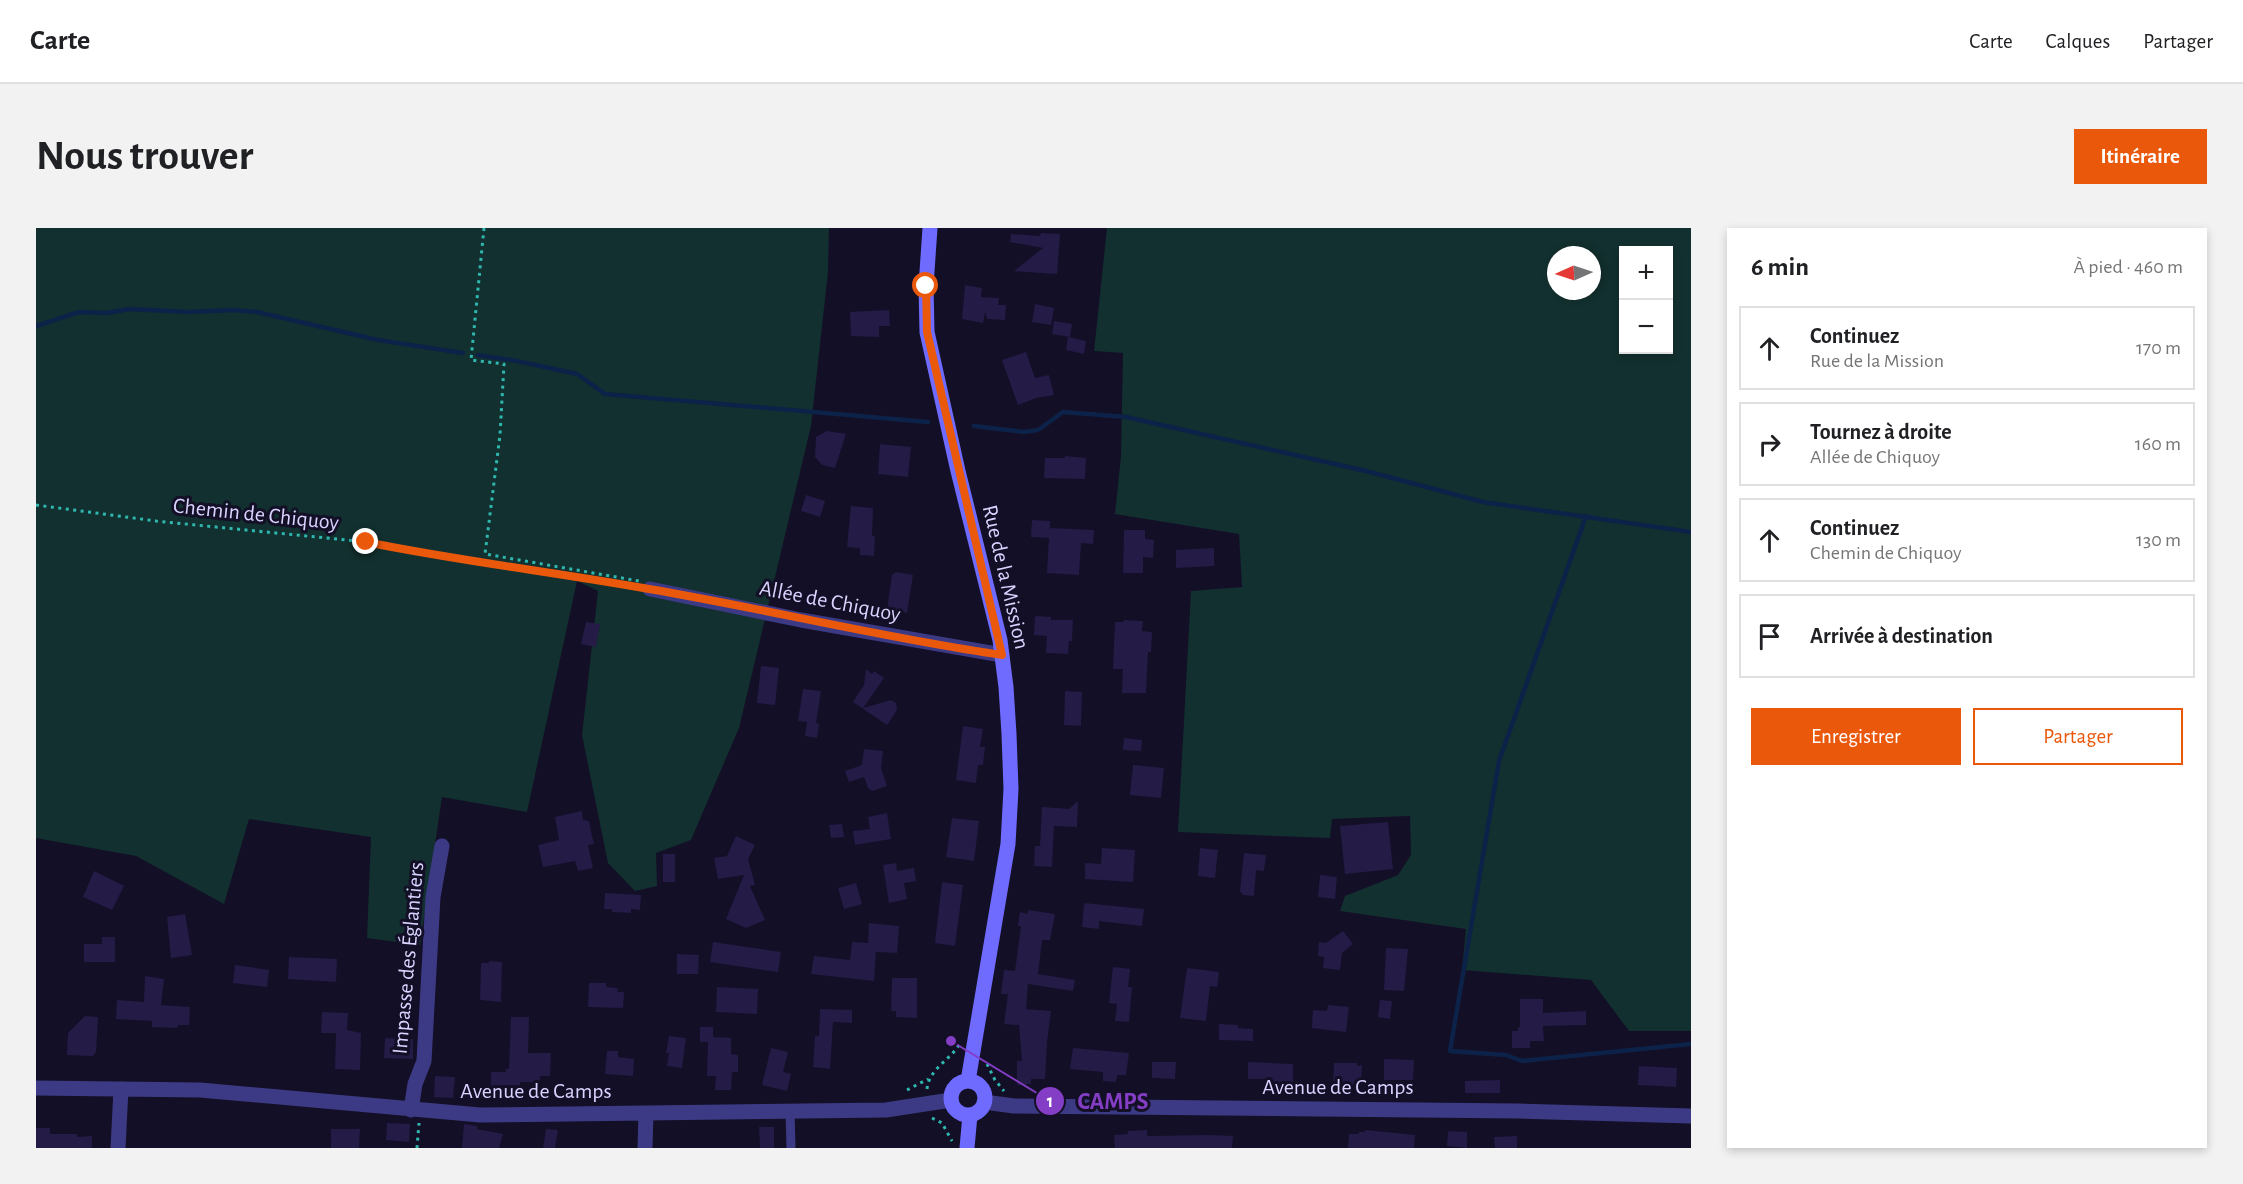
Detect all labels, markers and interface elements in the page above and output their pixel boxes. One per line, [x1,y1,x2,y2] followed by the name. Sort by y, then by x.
[30,27,90,55] text: Carte
[1969,31,2013,52] text: Carte
[2046,31,2110,52] text: Calques
[2143,31,2213,52] text: Partager
[2074,129,2207,184] button: Itinéraire
[36,135,253,177] text: Nous trouver
[1547,246,1601,300] north arrow
[1619,246,1673,354] map controls
[1619,246,1673,300] button: +
[1751,254,1809,280] text: 6 min
[2073,257,2183,277] text: À pied · 460 m
[912,272,938,298] route start
[1619,300,1673,354] button: −
[1810,325,1899,347] text: Continuez
[1753,332,1786,365] icon: ahead
[2136,338,2181,358] text: 170 m
[1810,351,1944,371] text: Rue de la Mission
[1810,421,1952,443] text: Tournez à droite
[1753,428,1786,461] icon: right
[2135,434,2181,454] text: 160 m
[1810,447,1940,467] text: Allée de Chiquoy
[172,494,341,534] street label: Chemin de Chiquoy
[979,503,1033,651] street label: Rue de la Mission
[1810,517,1899,539] text: Continuez
[1753,524,1786,557] icon: ahead
[352,528,378,554] route end
[2136,530,2181,550] text: 130 m
[1810,543,1961,563] text: Chemin de Chiquoy
[758,577,903,626] street label: Allée de Chiquoy
[1753,620,1786,653] icon: arrive
[1810,625,1993,647] text: Arrivée à destination
[1751,708,1961,765] button: Enregistrer
[1973,708,2183,765] button: Partager
[388,861,427,1055] street label: Impasse des Églantiers
[1262,1076,1414,1098] street label: Avenue de Camps
[460,1080,612,1102] street label: Avenue de Camps
[1035,1080,1160,1122] callout: CAMPS
[1077,1090,1149,1114] text: CAMPS
[1047,1093,1053,1111] text: 1

